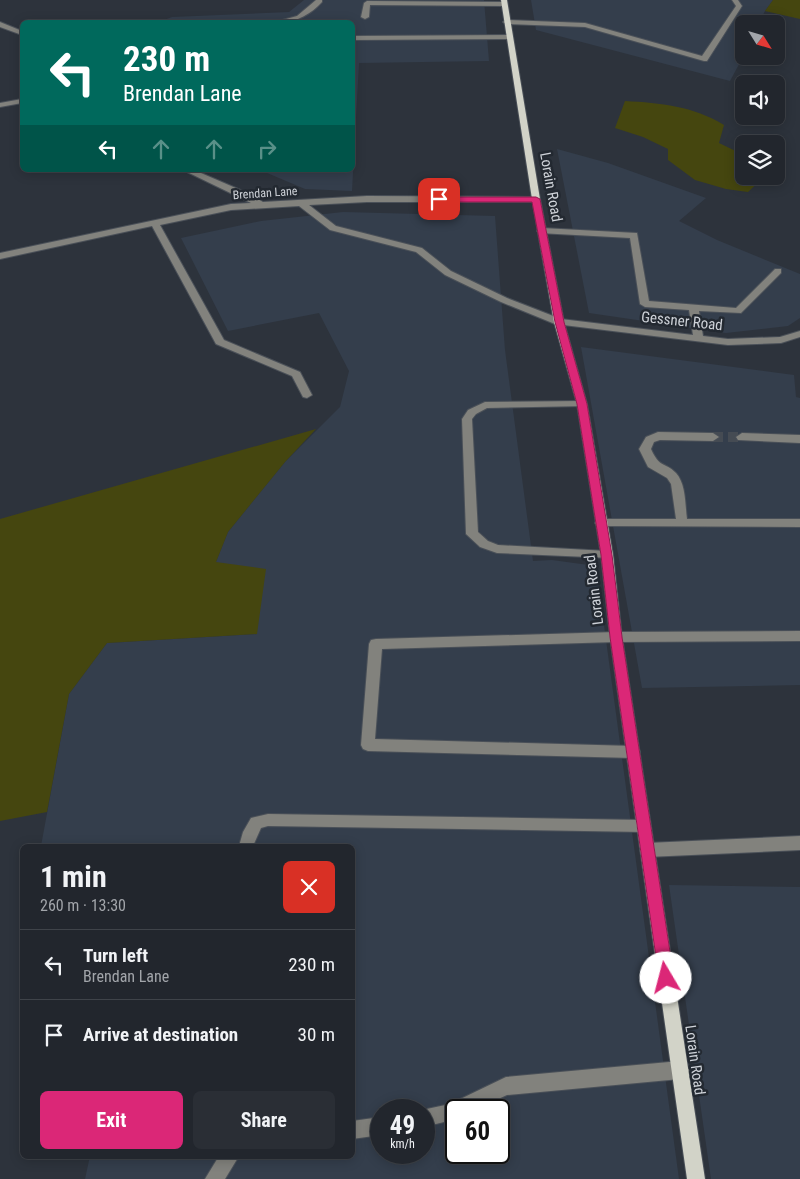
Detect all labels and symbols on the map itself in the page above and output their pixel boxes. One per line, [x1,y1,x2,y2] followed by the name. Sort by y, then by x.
[735,15,785,65] north arrow
[536,151,566,223] street label: Lorain Road
[418,178,460,220] pin
[232,184,298,202] street label: Brendan Lane
[640,308,724,334] street label: Gessner Road
[581,554,607,626] street label: Lorain Road
[639,951,691,1003] position arrow
[681,1024,709,1096] street label: Lorain Road
[445,1099,510,1164] speed limit sign: 60

